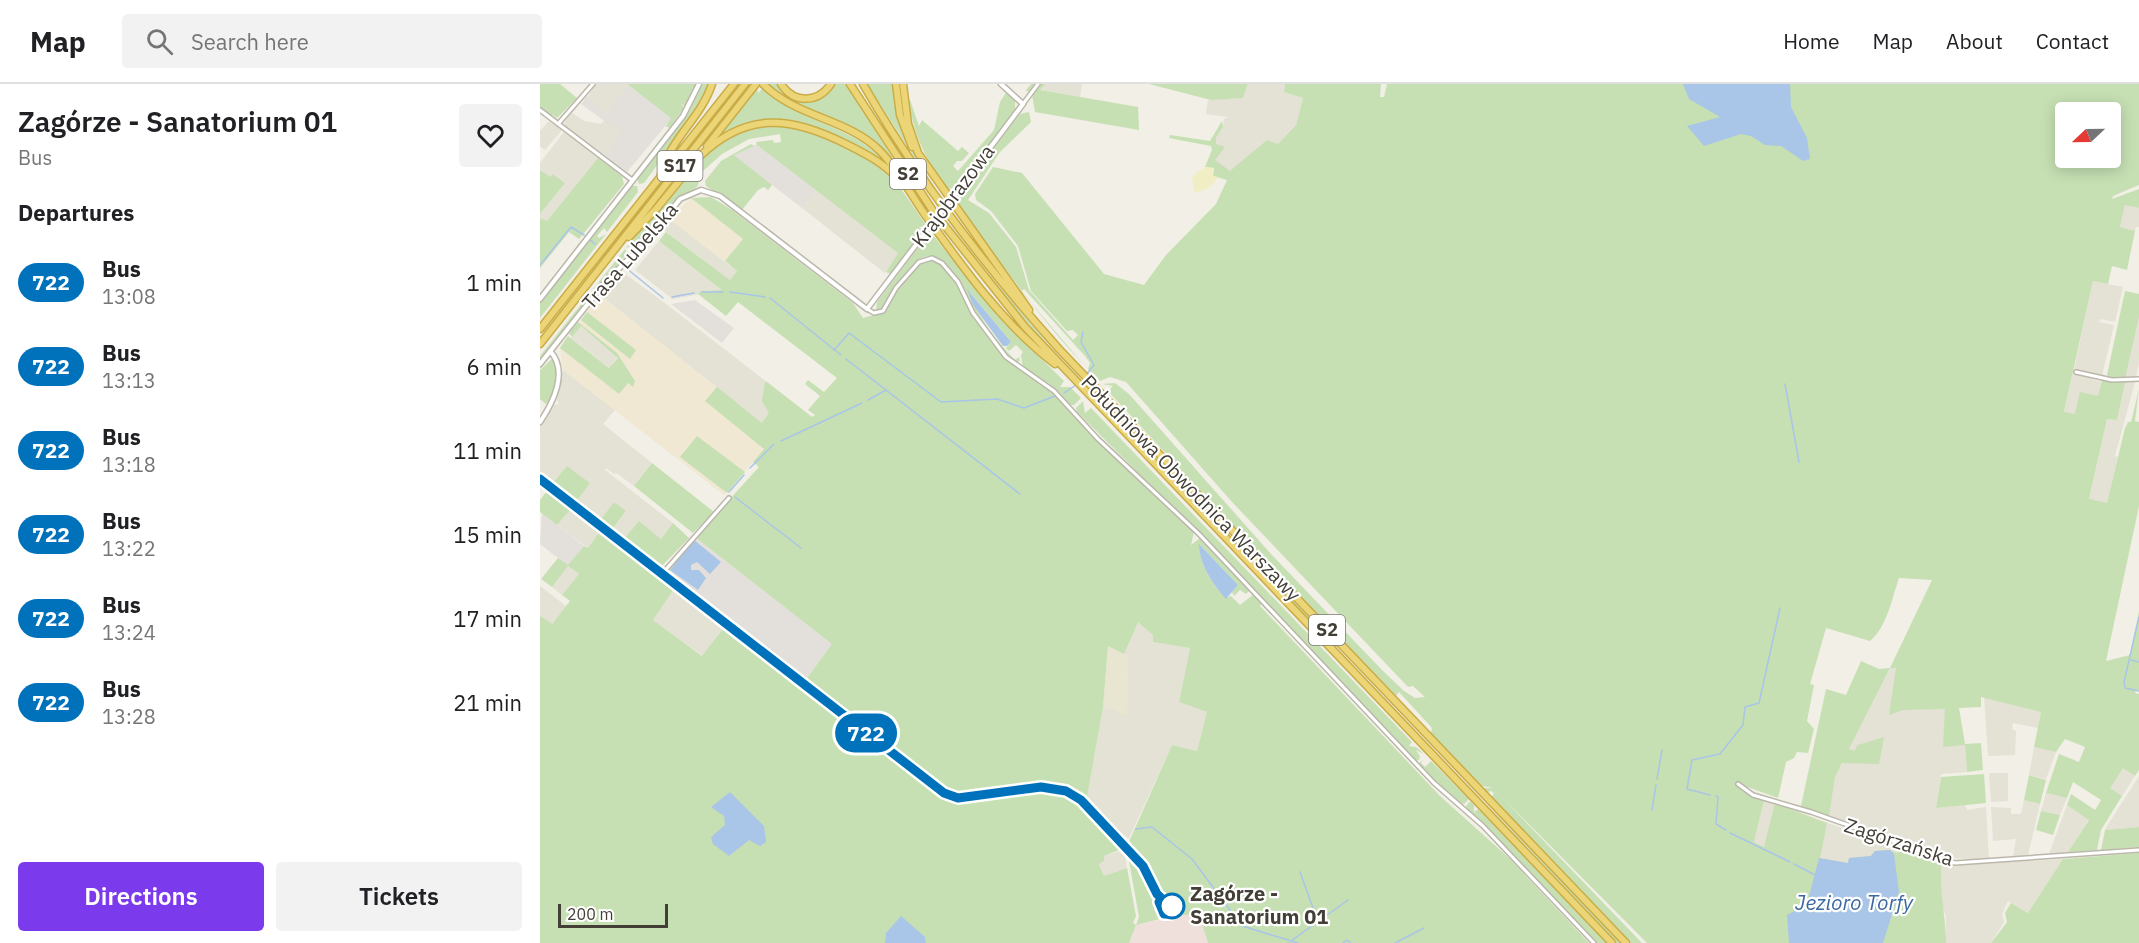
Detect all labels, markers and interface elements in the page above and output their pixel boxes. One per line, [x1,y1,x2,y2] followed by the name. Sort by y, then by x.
[122,14,542,68] search box
[30,23,86,60] text: Map
[143,25,176,58] icon: search
[191,27,309,56] text: Search here
[1783,27,1840,55] text: Home
[1873,27,1913,55] text: Map
[1946,27,2003,55] text: About
[2036,27,2109,55] text: Contact
[2055,102,2121,168] north arrow
[2055,102,2121,168] map controls
[18,103,337,140] text: Zagórze - Sanatorium 01
[459,104,522,167] button: heart
[905,139,1000,253] street label: Krajobrazowa
[18,144,52,171] text: Bus
[658,151,702,181] road number: S17
[890,159,926,189] road number: S2
[576,196,684,315] street label: Trasa Lubelska
[18,198,134,227] text: Departures
[102,254,141,283] text: Bus
[32,268,70,296] text: 722
[466,268,522,297] text: 1 min
[102,283,156,310] text: 13:08
[102,338,141,367] text: Bus
[32,352,70,380] text: 722
[466,352,522,381] text: 6 min
[102,367,156,394] text: 13:13
[1076,368,1307,607] street label: Południowa Obwodnica Warszawy
[102,422,141,451] text: Bus
[32,436,70,464] text: 722
[453,436,522,465] text: 11 min
[102,451,156,478] text: 13:18
[102,506,141,535] text: Bus
[32,520,70,548] text: 722
[453,520,522,549] text: 15 min
[102,535,156,562] text: 13:22
[102,590,141,619] text: Bus
[32,604,70,632] text: 722
[453,604,522,633] text: 17 min
[1309,615,1345,645] road number: S2
[102,619,156,646] text: 13:24
[102,674,141,703] text: Bus
[32,688,70,716] text: 722
[453,688,522,717] text: 21 min
[102,703,156,730] text: 13:28
[832,714,900,752] line badge: 722
[847,719,885,747] text: 722
[1841,811,1958,872] street label: Zagórzańska
[18,862,264,931] button: Directions
[276,862,522,931] button: Tickets
[1190,880,1328,930] place label: Zagórze - Sanatorium 01
[1795,888,1914,916] water label: Jezioro Torfy
[1159,893,1185,919] marker: Zagórze - Sanatorium 01
[558,901,668,928] scale bar
[567,904,614,924] text: 200 m

